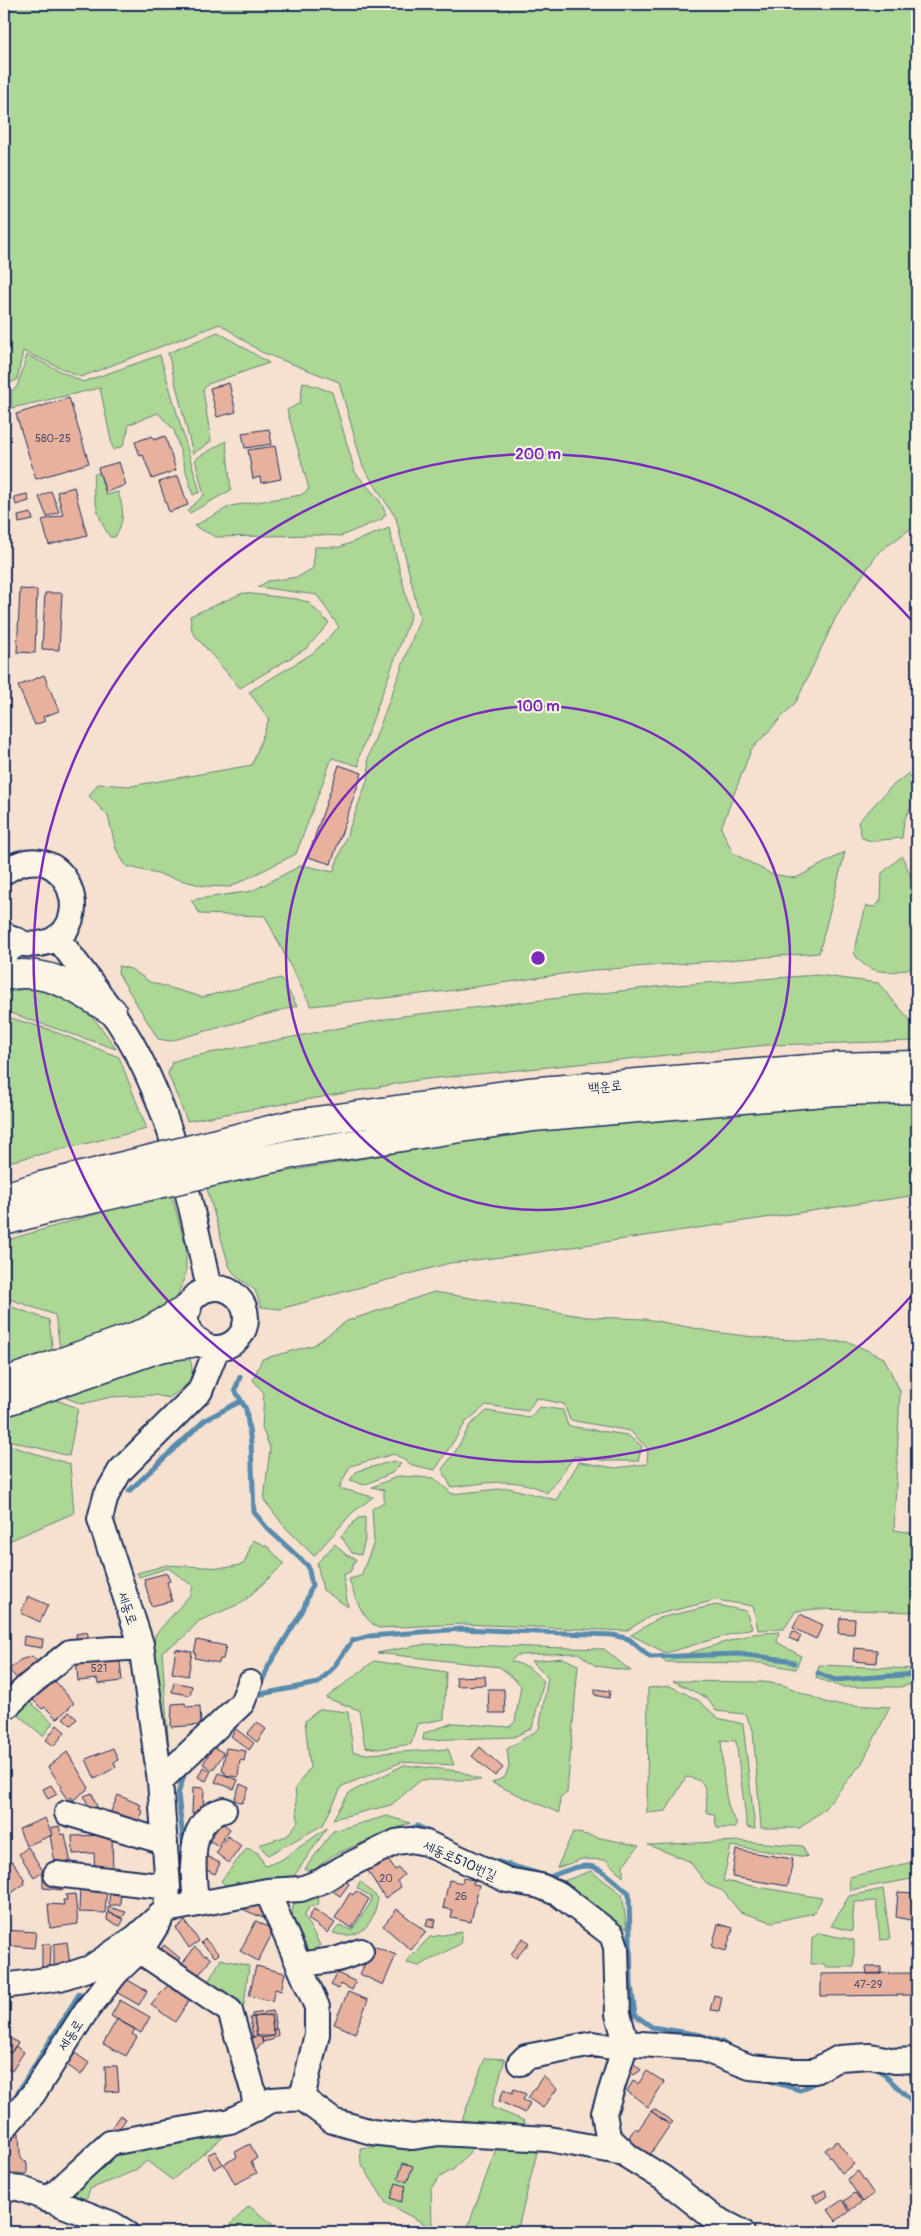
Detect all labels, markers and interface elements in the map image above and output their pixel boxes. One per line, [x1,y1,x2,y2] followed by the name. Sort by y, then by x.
[35,432,71,445] house number: 580-25
[515,445,561,464] text: 200 m
[517,697,559,716] text: 100 m
[529,949,547,967] centre of rings
[587,1077,623,1096] street label: 백운로
[114,1589,141,1627] street label: 세동로
[91,1662,107,1675] house number: 521
[420,1837,500,1885] street label: 세동로510번길
[379,1872,393,1885] house number: 20
[455,1890,467,1903] house number: 26
[854,1978,883,1991] house number: 47-29
[54,2016,87,2054] street label: 세동로

